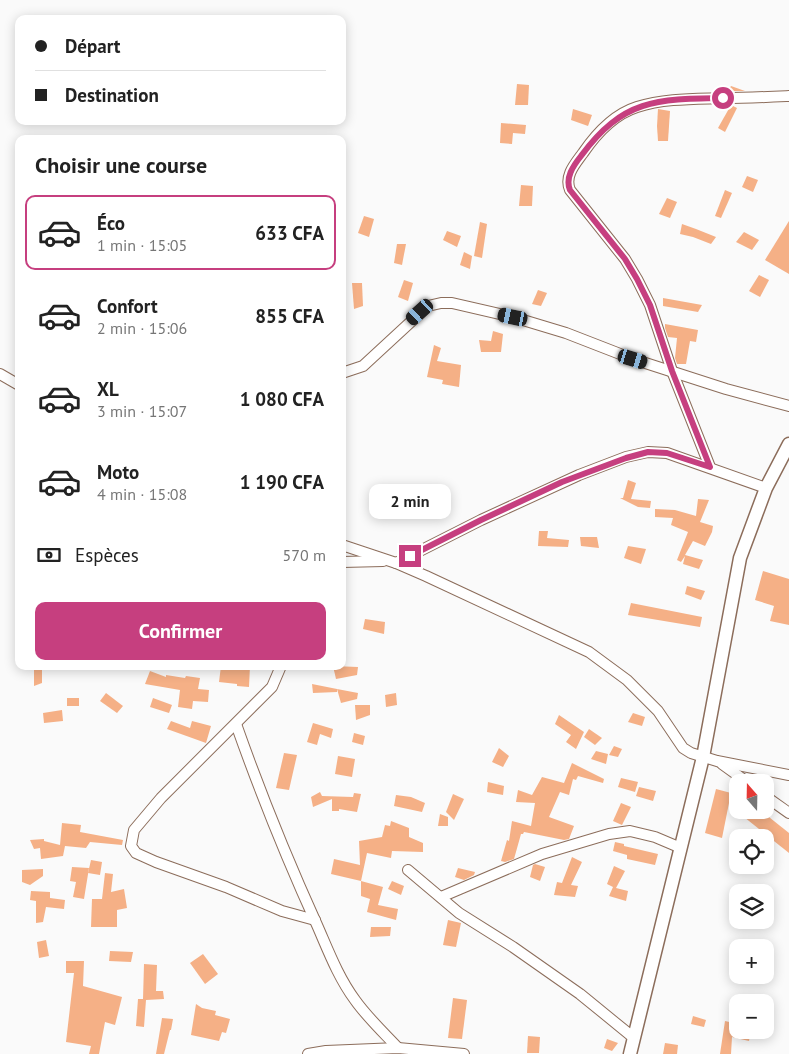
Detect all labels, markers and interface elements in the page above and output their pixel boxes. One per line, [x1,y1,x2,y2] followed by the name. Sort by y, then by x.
[65,34,121,58] text: Départ
[65,83,159,107] text: Destination
[712,87,734,109] route start
[35,151,207,179] text: Choisir une course
[37,210,82,255] icon: car
[97,211,125,235] text: Éco
[255,221,324,245] text: 633 CFA
[97,235,187,255] text: 1 min · 15:05
[37,293,82,338] icon: car
[97,294,158,318] text: Confort
[403,296,436,328] car
[255,304,324,328] text: 855 CFA
[496,307,529,327] car
[97,318,187,338] text: 2 min · 15:06
[616,347,649,371] car
[37,376,82,421] icon: car
[97,377,119,401] text: XL
[240,387,324,411] text: 1 080 CFA
[97,401,187,421] text: 3 min · 15:07
[37,459,82,504] icon: car
[97,460,139,484] text: Moto
[240,470,324,494] text: 1 190 CFA
[97,484,187,504] text: 4 min · 15:08
[369,484,451,518] callout: 2 min
[390,491,430,511] text: 2 min
[35,541,63,569] icon: cash
[75,543,139,567] text: Espèces
[283,545,326,565] text: 570 m
[399,545,421,567] route end
[35,602,326,660] button: Confirmer
[729,774,774,819] north arrow
[729,774,774,1039] map controls
[729,829,774,874] button: locate
[729,884,774,929] button: layers
[729,939,774,984] button: +
[729,994,774,1039] button: −

